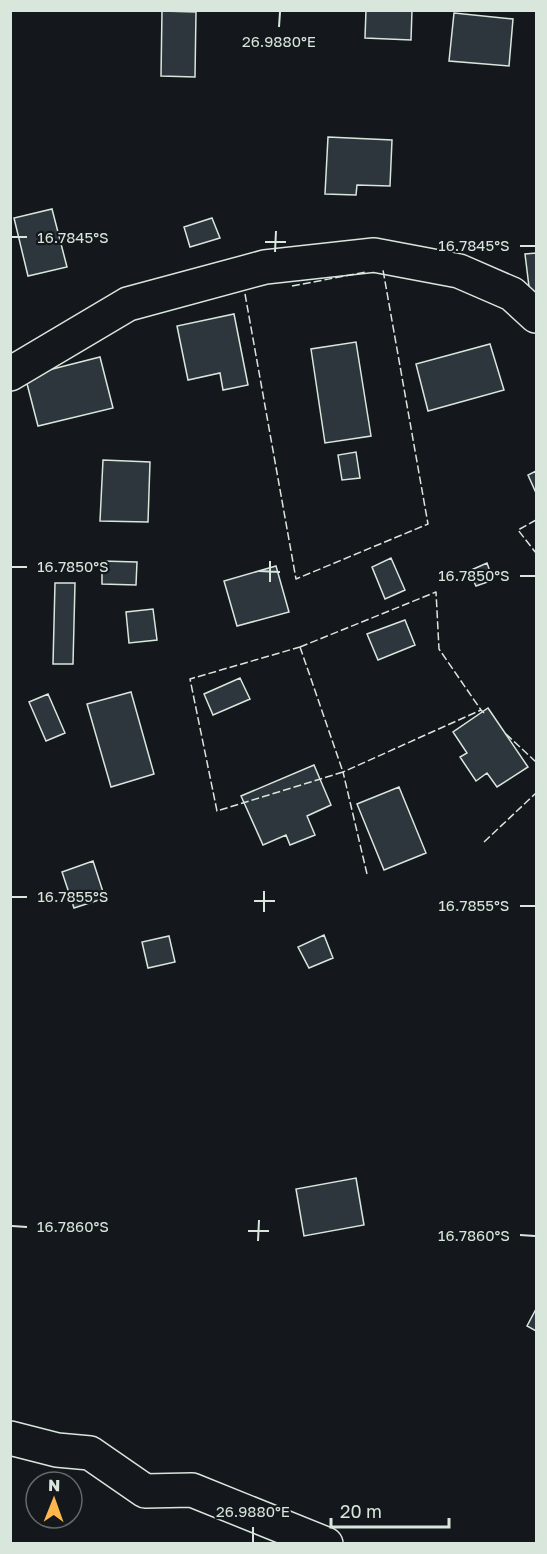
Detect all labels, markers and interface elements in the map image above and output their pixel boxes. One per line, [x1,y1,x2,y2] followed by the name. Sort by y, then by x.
[242,32,316,50] text: 26.9880°E
[37,228,109,246] text: 16.7845°S
[438,236,510,254] text: 16.7845°S
[37,557,109,575] text: 16.7850°S
[438,566,510,584] text: 16.7850°S
[38,887,108,905] text: 16.7855°S
[439,896,509,914] text: 16.7855°S
[37,1217,109,1235] text: 16.7860°S
[438,1226,510,1244] text: 16.7860°S
[24,1470,84,1530] north arrow
[48,1475,61,1495] text: N
[331,1491,450,1529] scale bar
[340,1500,382,1522] text: 20 m
[216,1502,290,1520] text: 26.9880°E

